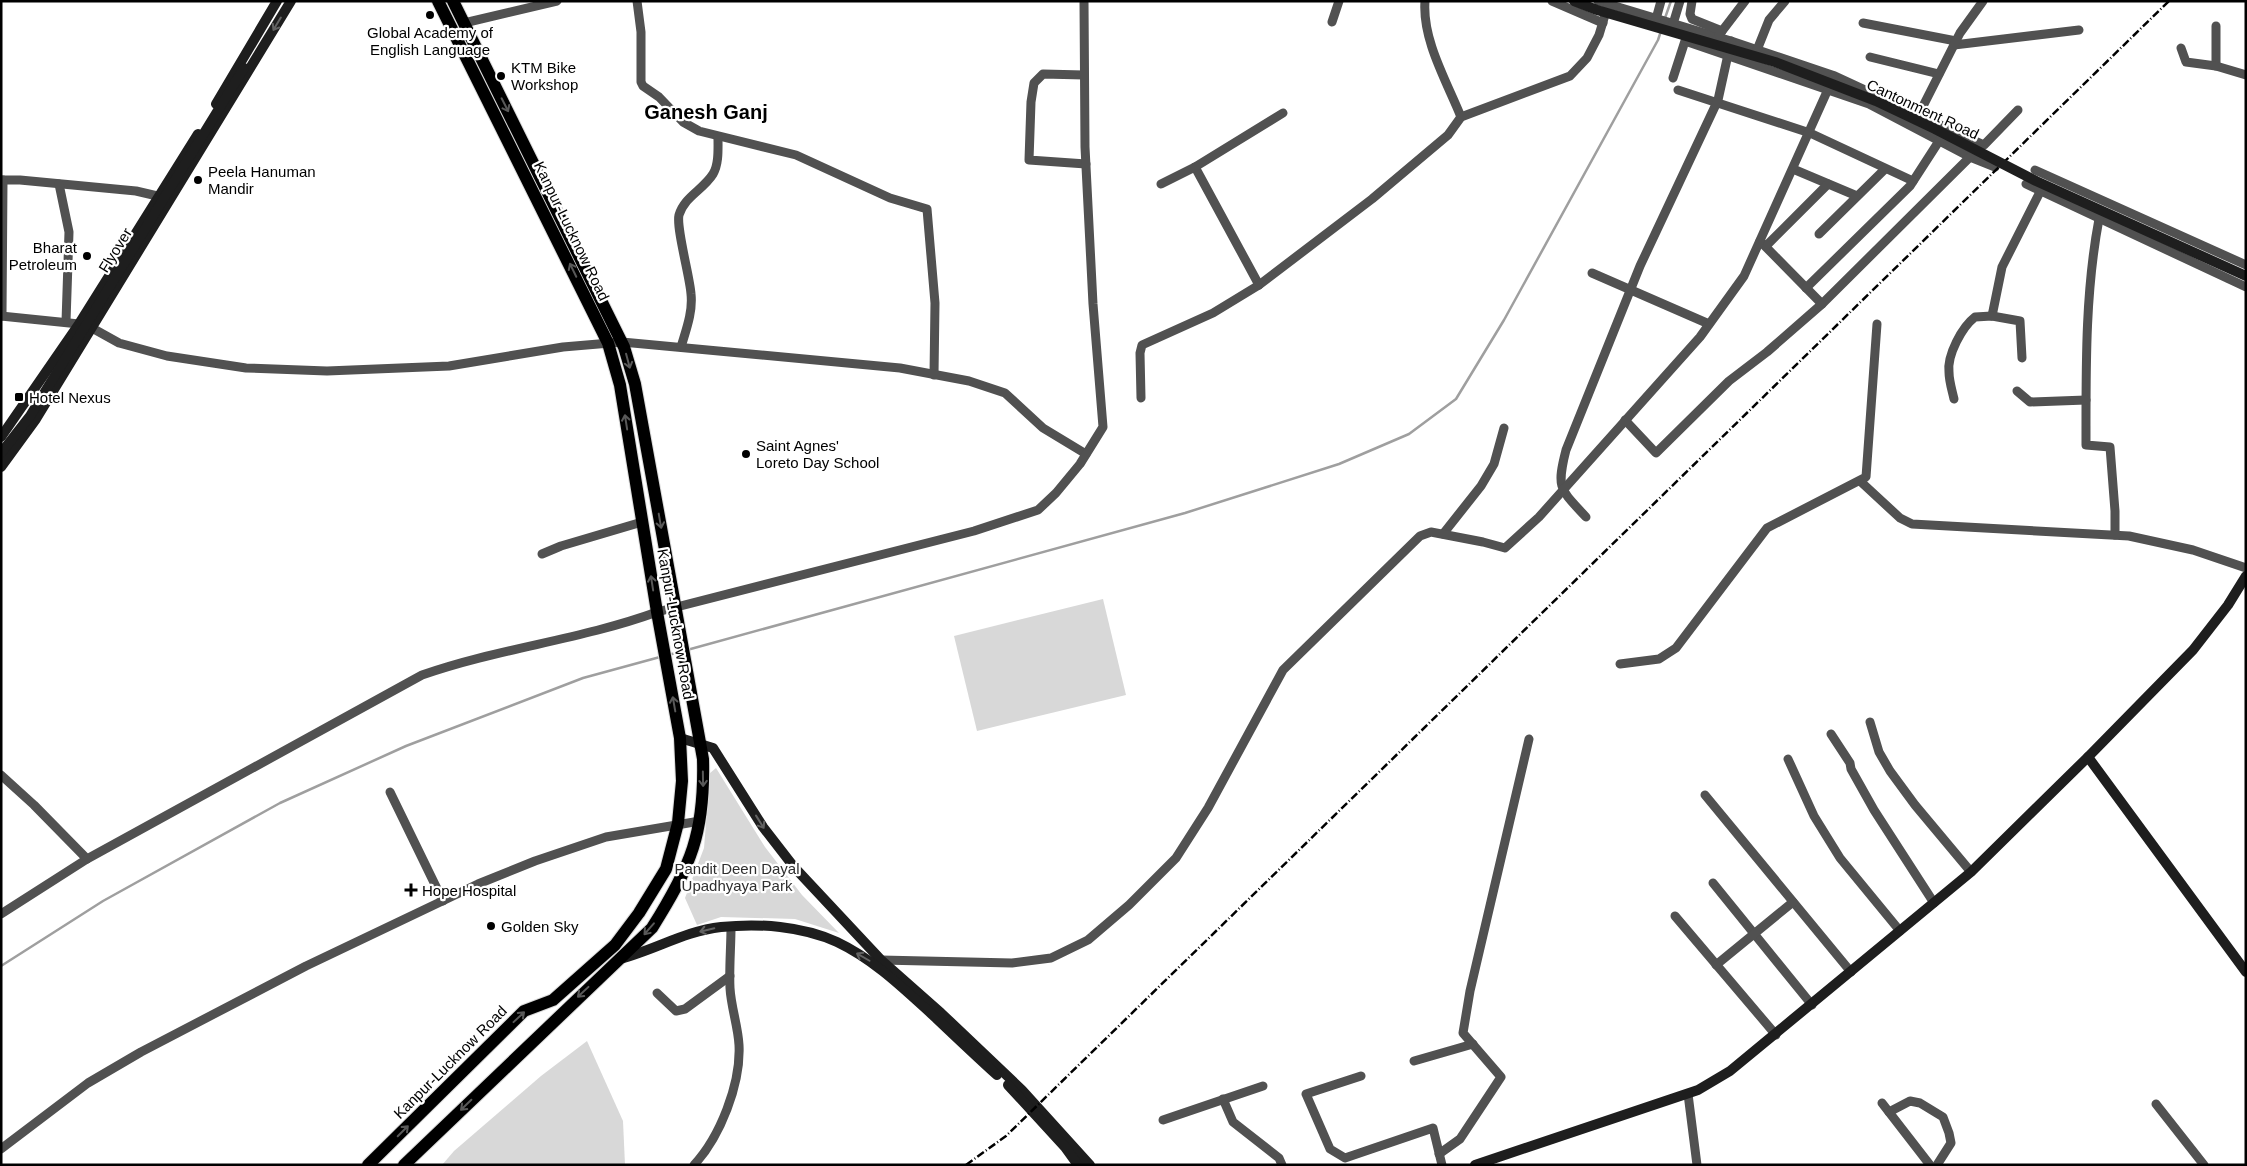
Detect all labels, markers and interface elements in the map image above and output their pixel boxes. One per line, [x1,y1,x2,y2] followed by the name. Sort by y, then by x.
[424,9,436,21] marker: Global Academy of English Language
[272,16,282,30] one-way arrow
[367,24,494,58] place label: Global Academy of English Language
[511,59,578,93] place label: KTM Bike Workshop
[495,70,507,82] marker: KTM Bike Workshop
[1864,76,1982,142] street label: Cantonment Road
[501,97,510,112] one-way arrow
[644,101,768,123] district label: Ganesh Ganj
[531,159,613,303] street label: Kanpur-Lucknow Road
[208,163,316,197] place label: Peela Hanuman Mandir
[192,174,204,186] marker: Peela Hanuman Mandir
[95,225,135,275] street label: Flyover
[9,239,78,273] place label: Bharat Petroleum
[81,250,93,262] marker: Bharat Petroleum
[568,263,577,278] one-way arrow
[624,353,634,369] one-way arrow
[29,389,111,406] place label: Hotel Nexus
[13,391,25,403] marker: Hotel Nexus
[620,415,630,431] one-way arrow
[756,437,879,471] place label: Saint Agnes' Loreto Day School
[740,448,752,460] marker: Saint Agnes' Loreto Day School
[655,512,665,528] one-way arrow
[654,547,698,701] street label: Kanpur-Lucknow Road
[647,575,657,591] one-way arrow
[669,696,679,712] one-way arrow
[699,771,708,787] one-way arrow
[755,814,765,828] one-way arrow
[674,860,800,894] park label: Pandit Deen Dayal Upadhyaya Park
[422,882,516,899] place label: Hope Hospital
[404,883,418,897] marker: Hope Hospital
[501,918,579,935] place label: Golden Sky
[485,920,497,932] marker: Golden Sky
[644,922,655,935] one-way arrow
[699,926,715,935] one-way arrow
[856,952,870,962] one-way arrow
[577,986,590,998] one-way arrow
[390,1002,510,1122] street label: Kanpur-Lucknow Road
[513,1011,525,1023] one-way arrow
[460,1099,472,1111] one-way arrow
[397,1124,409,1137] one-way arrow

